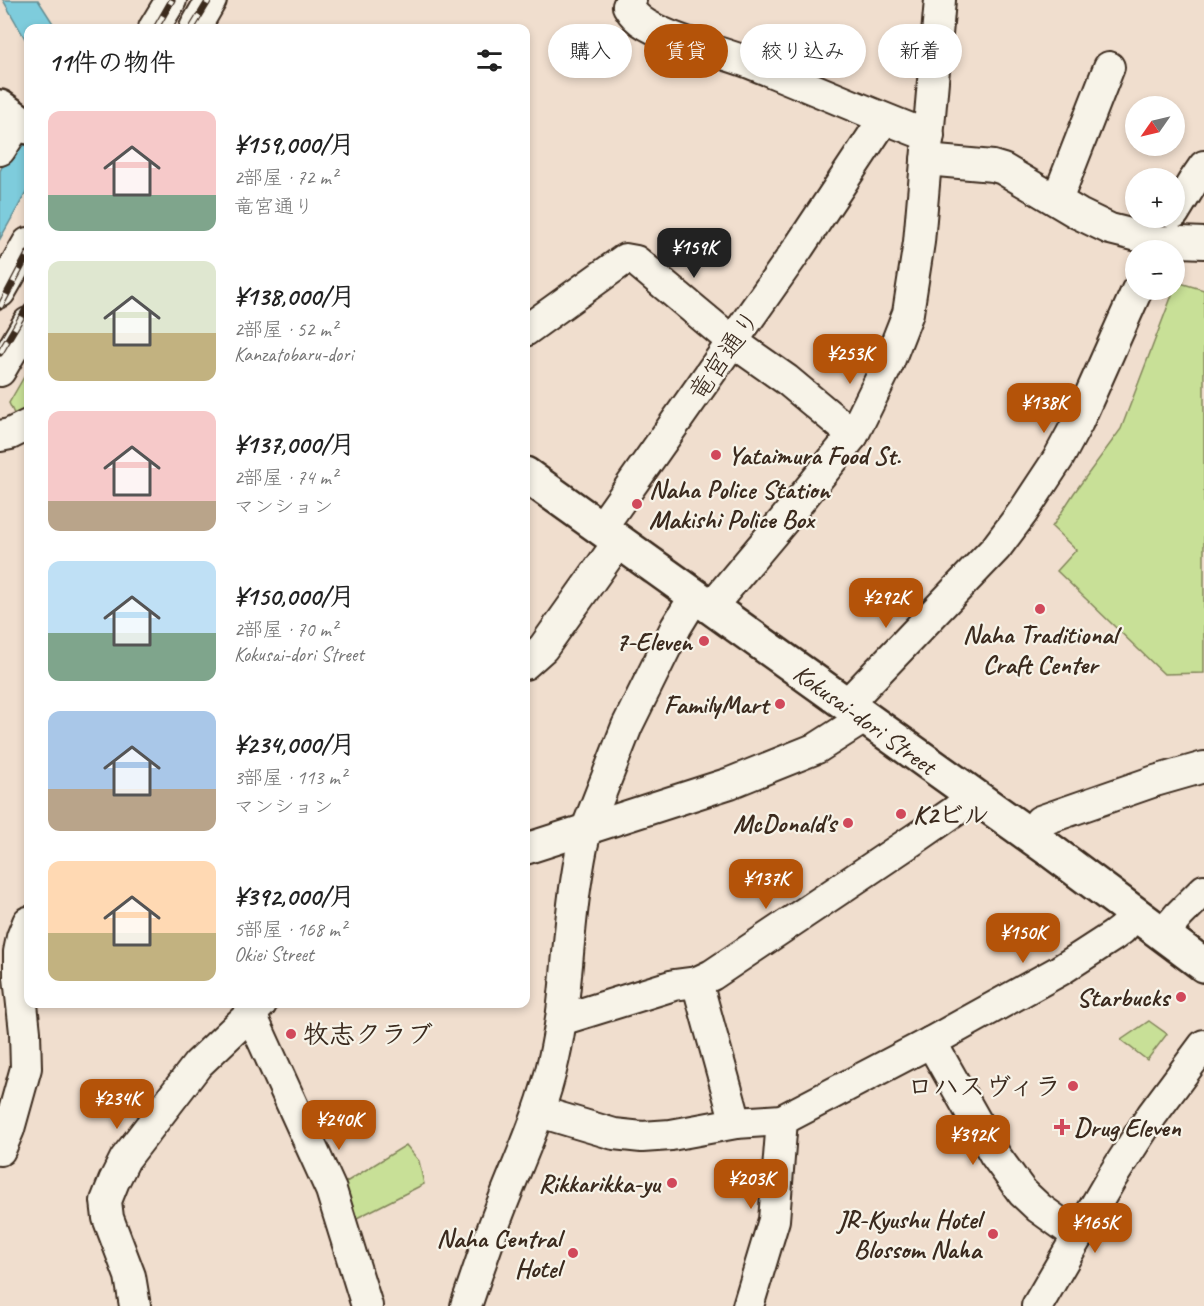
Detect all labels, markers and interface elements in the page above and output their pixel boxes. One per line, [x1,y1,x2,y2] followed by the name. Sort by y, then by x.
[548,24,632,78] chip: 購入
[644,24,728,78] chip: 賃貸
[740,24,866,78] chip: 絞り込み
[878,24,962,78] chip: 新着
[473,44,506,77] icon: filters
[48,46,175,79] text: 11件の物件
[1125,96,1185,156] north arrow
[1125,96,1185,300] map controls
[234,128,355,161] text: ¥159,000/月
[96,135,168,207] icon: home
[234,165,337,190] text: 2部屋 · 72 m²
[1125,168,1185,228] button: +
[234,194,314,219] text: 竜宮通り
[652,228,736,279] pin: ¥159K
[671,235,717,260] text: ¥159K
[1125,240,1185,300] button: −
[234,280,356,313] text: ¥138,000/月
[96,285,168,357] icon: home
[681,303,768,407] street label: 竜宮通り
[234,317,337,342] text: 2部屋 · 52 m²
[808,334,892,385] pin: ¥253K
[827,341,873,366] text: ¥253K
[234,342,353,367] text: Kanzatobaru-dori
[1002,383,1086,434] pin: ¥138K
[1021,390,1067,415] text: ¥138K
[234,428,356,461] text: ¥137,000/月
[96,435,168,507] icon: home
[728,439,901,472] place label: Yataimura Food St.
[709,448,723,462] marker: Yataimura Food St.
[234,465,337,490] text: 2部屋 · 74 m²
[649,473,832,536] place label: Naha Police Station Makishi Police Box
[234,494,333,519] text: マンション
[630,497,644,511] marker: Naha Police Station Makishi Police Box
[844,578,928,629] pin: ¥292K
[234,580,355,613] text: ¥150,000/月
[96,585,168,657] icon: home
[863,585,909,610] text: ¥292K
[1033,602,1047,616] marker: Naha Traditional Craft Center
[234,617,337,642] text: 2部屋 · 70 m²
[963,618,1123,681] place label: Naha Traditional Craft Center
[616,625,694,658] place label: 7-Eleven
[697,634,711,648] marker: 7-Eleven
[234,642,364,667] text: Kokusai-dori Street
[787,656,945,784] street label: Kokusai-dori Street
[664,688,771,721] place label: FamilyMart
[773,697,787,711] marker: FamilyMart
[234,728,356,761] text: ¥234,000/月
[96,735,168,807] icon: home
[234,765,346,790] text: 3部屋 · 113 m²
[234,794,333,819] text: マンション
[913,798,989,831] place label: K2ビル
[733,807,839,840] place label: McDonald's
[894,807,908,821] marker: K2ビル
[841,816,855,830] marker: McDonald's
[724,859,808,910] pin: ¥137K
[743,866,789,891] text: ¥137K
[234,880,355,913] text: ¥392,000/月
[96,885,168,957] icon: home
[981,913,1065,964] pin: ¥150K
[234,917,346,942] text: 5部屋 · 168 m²
[1000,920,1046,945] text: ¥150K
[234,942,314,967] text: Okiei Street
[1077,981,1172,1014] place label: Starbucks
[1174,990,1188,1004] marker: Starbucks
[303,1018,433,1051] place label: 牧志クラブ
[284,1027,298,1041] marker: 牧志クラブ
[907,1070,1061,1103] place label: ロハスヴィラ
[75,1079,159,1130] pin: ¥234K
[1066,1079,1080,1093] marker: ロハスヴィラ
[94,1086,140,1111] text: ¥234K
[297,1100,381,1151] pin: ¥240K
[316,1107,362,1132] text: ¥240K
[1074,1111,1182,1144] place label: Drug Eleven
[931,1115,1015,1166] pin: ¥392K
[1055,1120,1069,1134] marker: Drug Eleven
[950,1122,996,1147] text: ¥392K
[709,1159,793,1210] pin: ¥203K
[728,1166,774,1191] text: ¥203K
[538,1167,662,1200] place label: Rikkarikka-yu
[665,1176,679,1190] marker: Rikkarikka-yu
[835,1203,985,1266] place label: JR-Kyushu Hotel Blossom Naha
[1053,1203,1137,1254] pin: ¥165K
[1072,1210,1118,1235] text: ¥165K
[437,1222,565,1285] place label: Naha Central Hotel
[986,1227,1000,1241] marker: JR-Kyushu Hotel Blossom Naha
[566,1246,580,1260] marker: Naha Central Hotel

